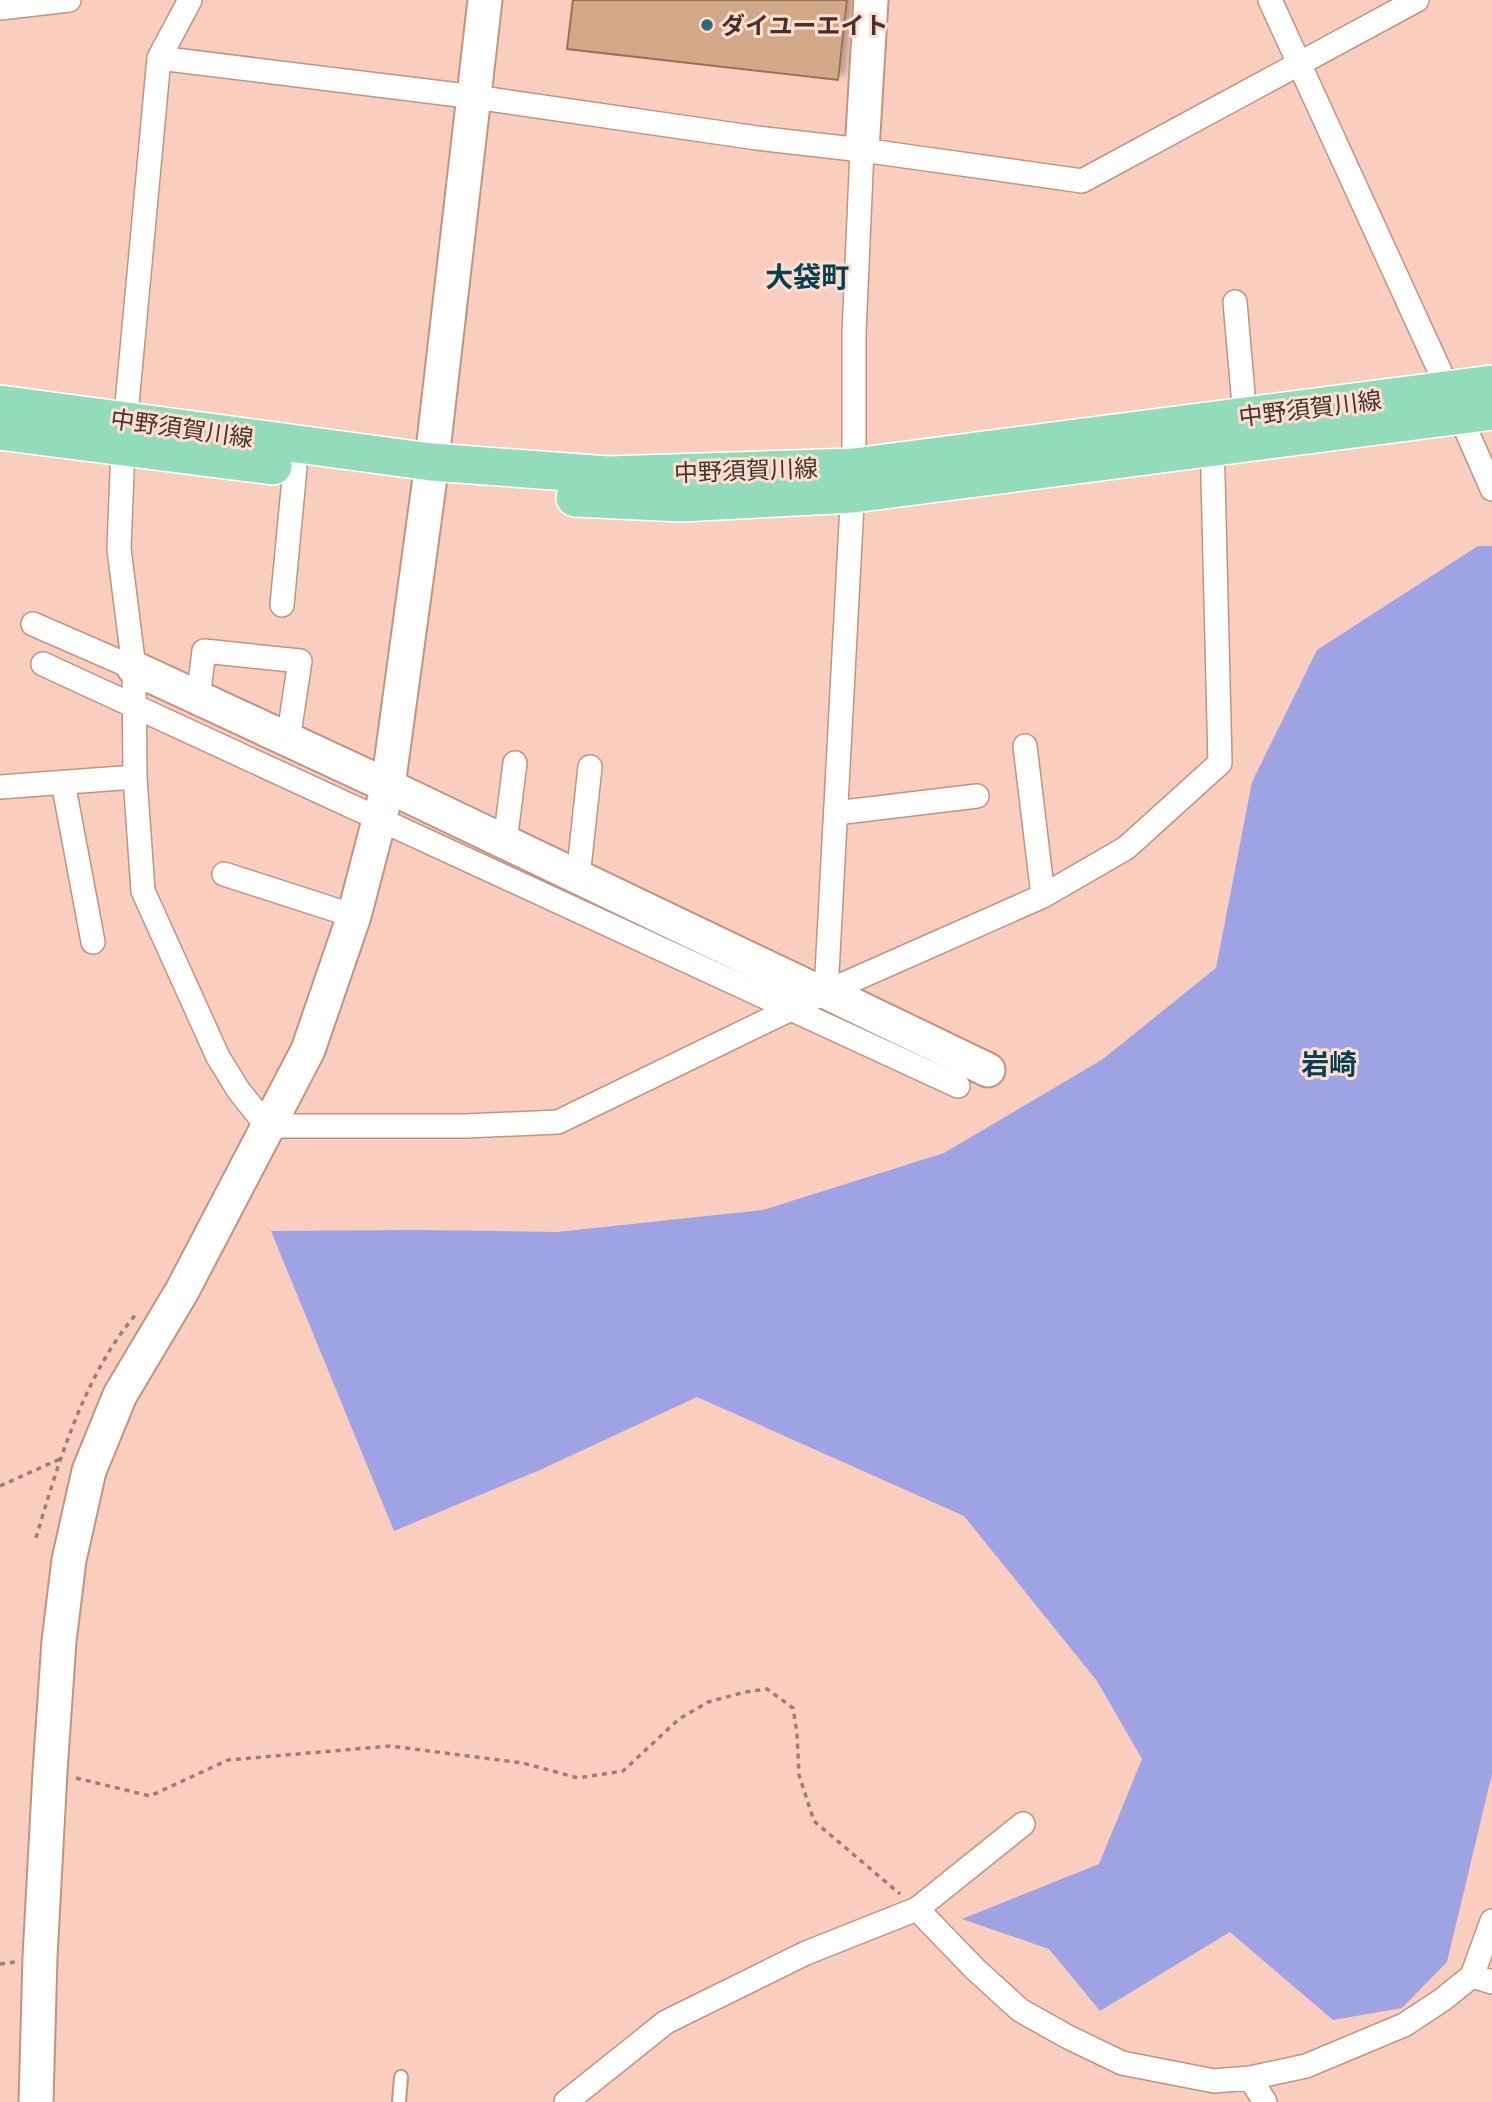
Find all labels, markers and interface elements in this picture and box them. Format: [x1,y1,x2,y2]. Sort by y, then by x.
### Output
place label: ダイユーエイト [721,10,889,40]
marker: ダイユーエイト [699,17,715,33]
district label: 大袋町 [765,259,849,294]
street label: 中野須賀川線 [1237,384,1383,432]
street label: 中野須賀川線 [109,403,255,453]
street label: 中野須賀川線 [674,452,818,488]
district label: 岩崎 [1301,1046,1357,1081]

